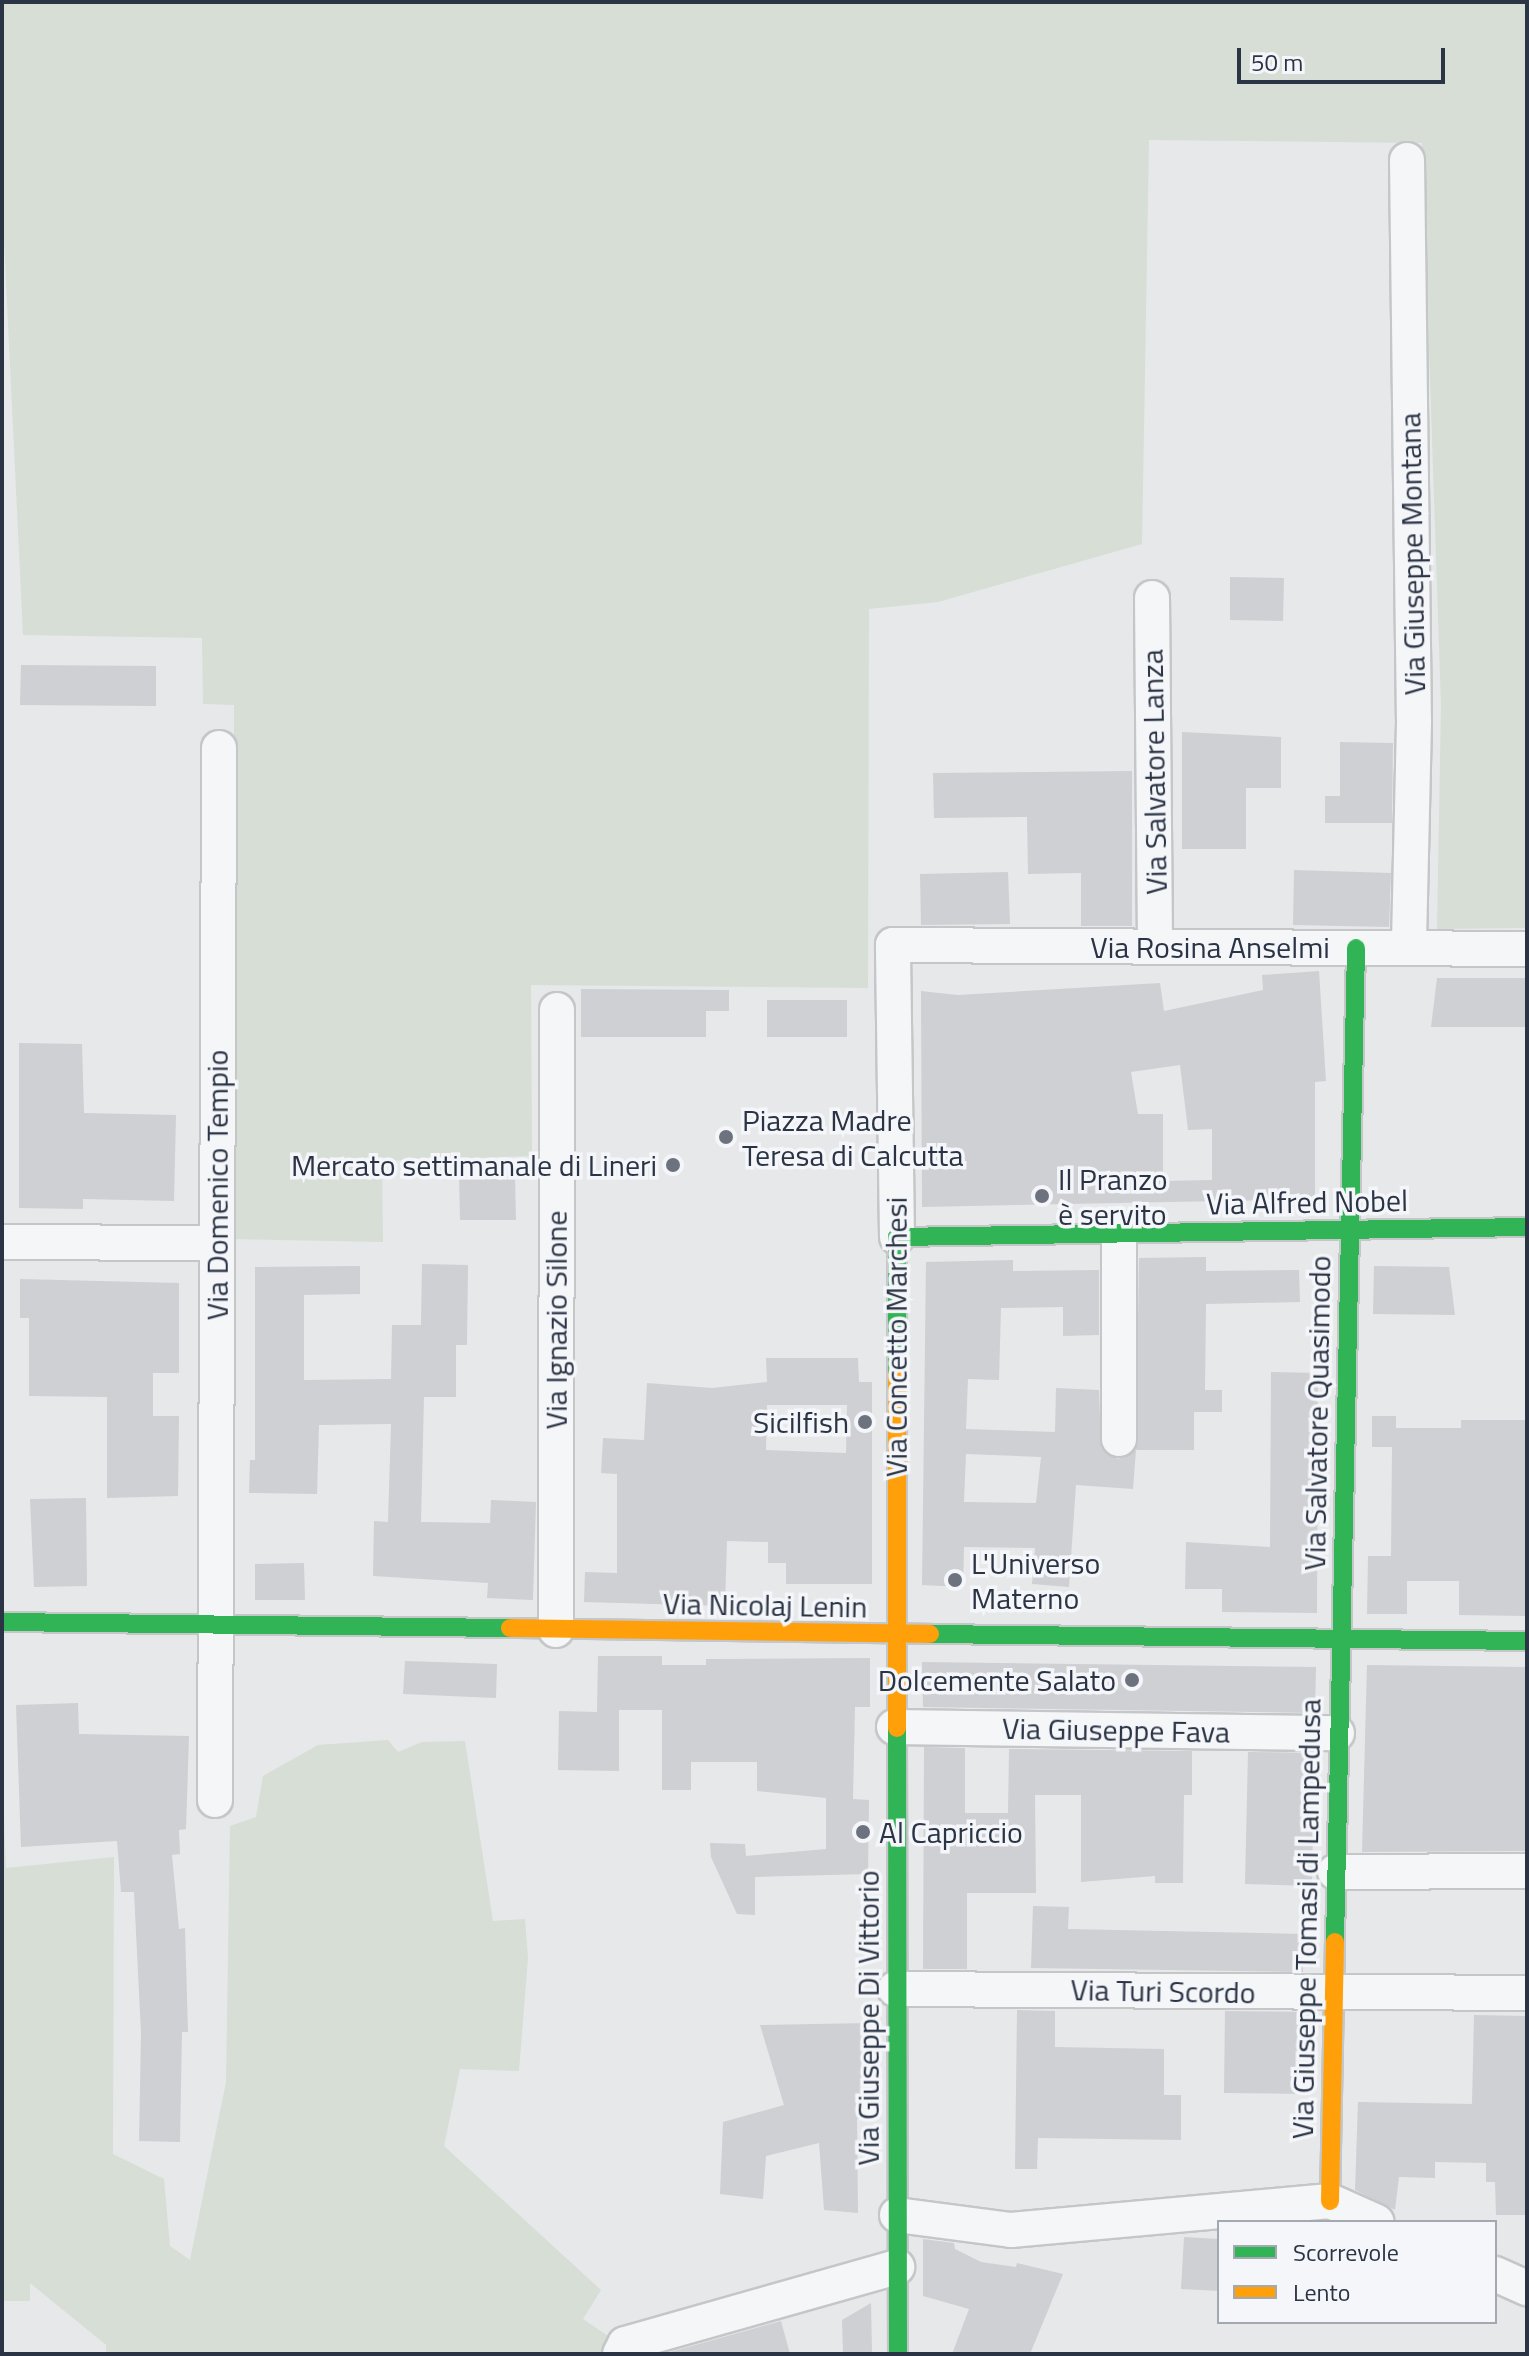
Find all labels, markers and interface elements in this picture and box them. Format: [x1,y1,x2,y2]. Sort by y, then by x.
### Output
scale bar [1241,32,1449,82]
text: 50 m [1251,44,1303,80]
street label: Via Giuseppe Montana [1392,412,1432,696]
street label: Via Salvatore Lanza [1134,649,1174,895]
street label: Via Rosina Anselmi [1090,929,1330,965]
street label: Via Domenico Tempio [199,1050,235,1320]
place label: Piazza Madre Teresa di Calcutta [742,1102,963,1172]
marker: Piazza Madre Teresa di Calcutta [717,1128,735,1146]
place label: Mercato settimanale di Lineri [291,1147,657,1183]
marker: Mercato settimanale di Lineri [664,1156,682,1174]
place label: Il Pranzo è servito [1058,1161,1168,1232]
street label: Via Alfred Nobel [1206,1182,1408,1222]
marker: Il Pranzo è servito [1033,1187,1051,1205]
street label: Via Concetto Marchesi [878,1197,914,1477]
street label: Via Ignazio Silone [538,1211,574,1429]
street label: Via Salvatore Quasimodo [1296,1255,1338,1571]
place label: Sicilfish [753,1404,849,1440]
marker: Sicilfish [856,1413,874,1431]
place label: L'Universo Materno [971,1545,1100,1616]
marker: L'Universo Materno [946,1571,964,1589]
street label: Via Nicolaj Lenin [662,1585,868,1625]
place label: Dolcemente Salato [878,1662,1116,1698]
marker: Dolcemente Salato [1123,1671,1141,1689]
street label: Via Giuseppe Tomasi di Lampedusa [1284,1698,1328,2140]
street label: Via Giuseppe Fava [1002,1710,1230,1750]
place label: Al Capriccio [879,1814,1023,1850]
marker: Al Capriccio [854,1823,872,1841]
street label: Via Giuseppe Di Vittorio [850,1870,886,2166]
street label: Via Turi Scordo [1070,1971,1256,2011]
legend [1217,2220,1497,2324]
text: Scorrevole [1293,2234,1399,2270]
text: Lento [1293,2274,1350,2310]

